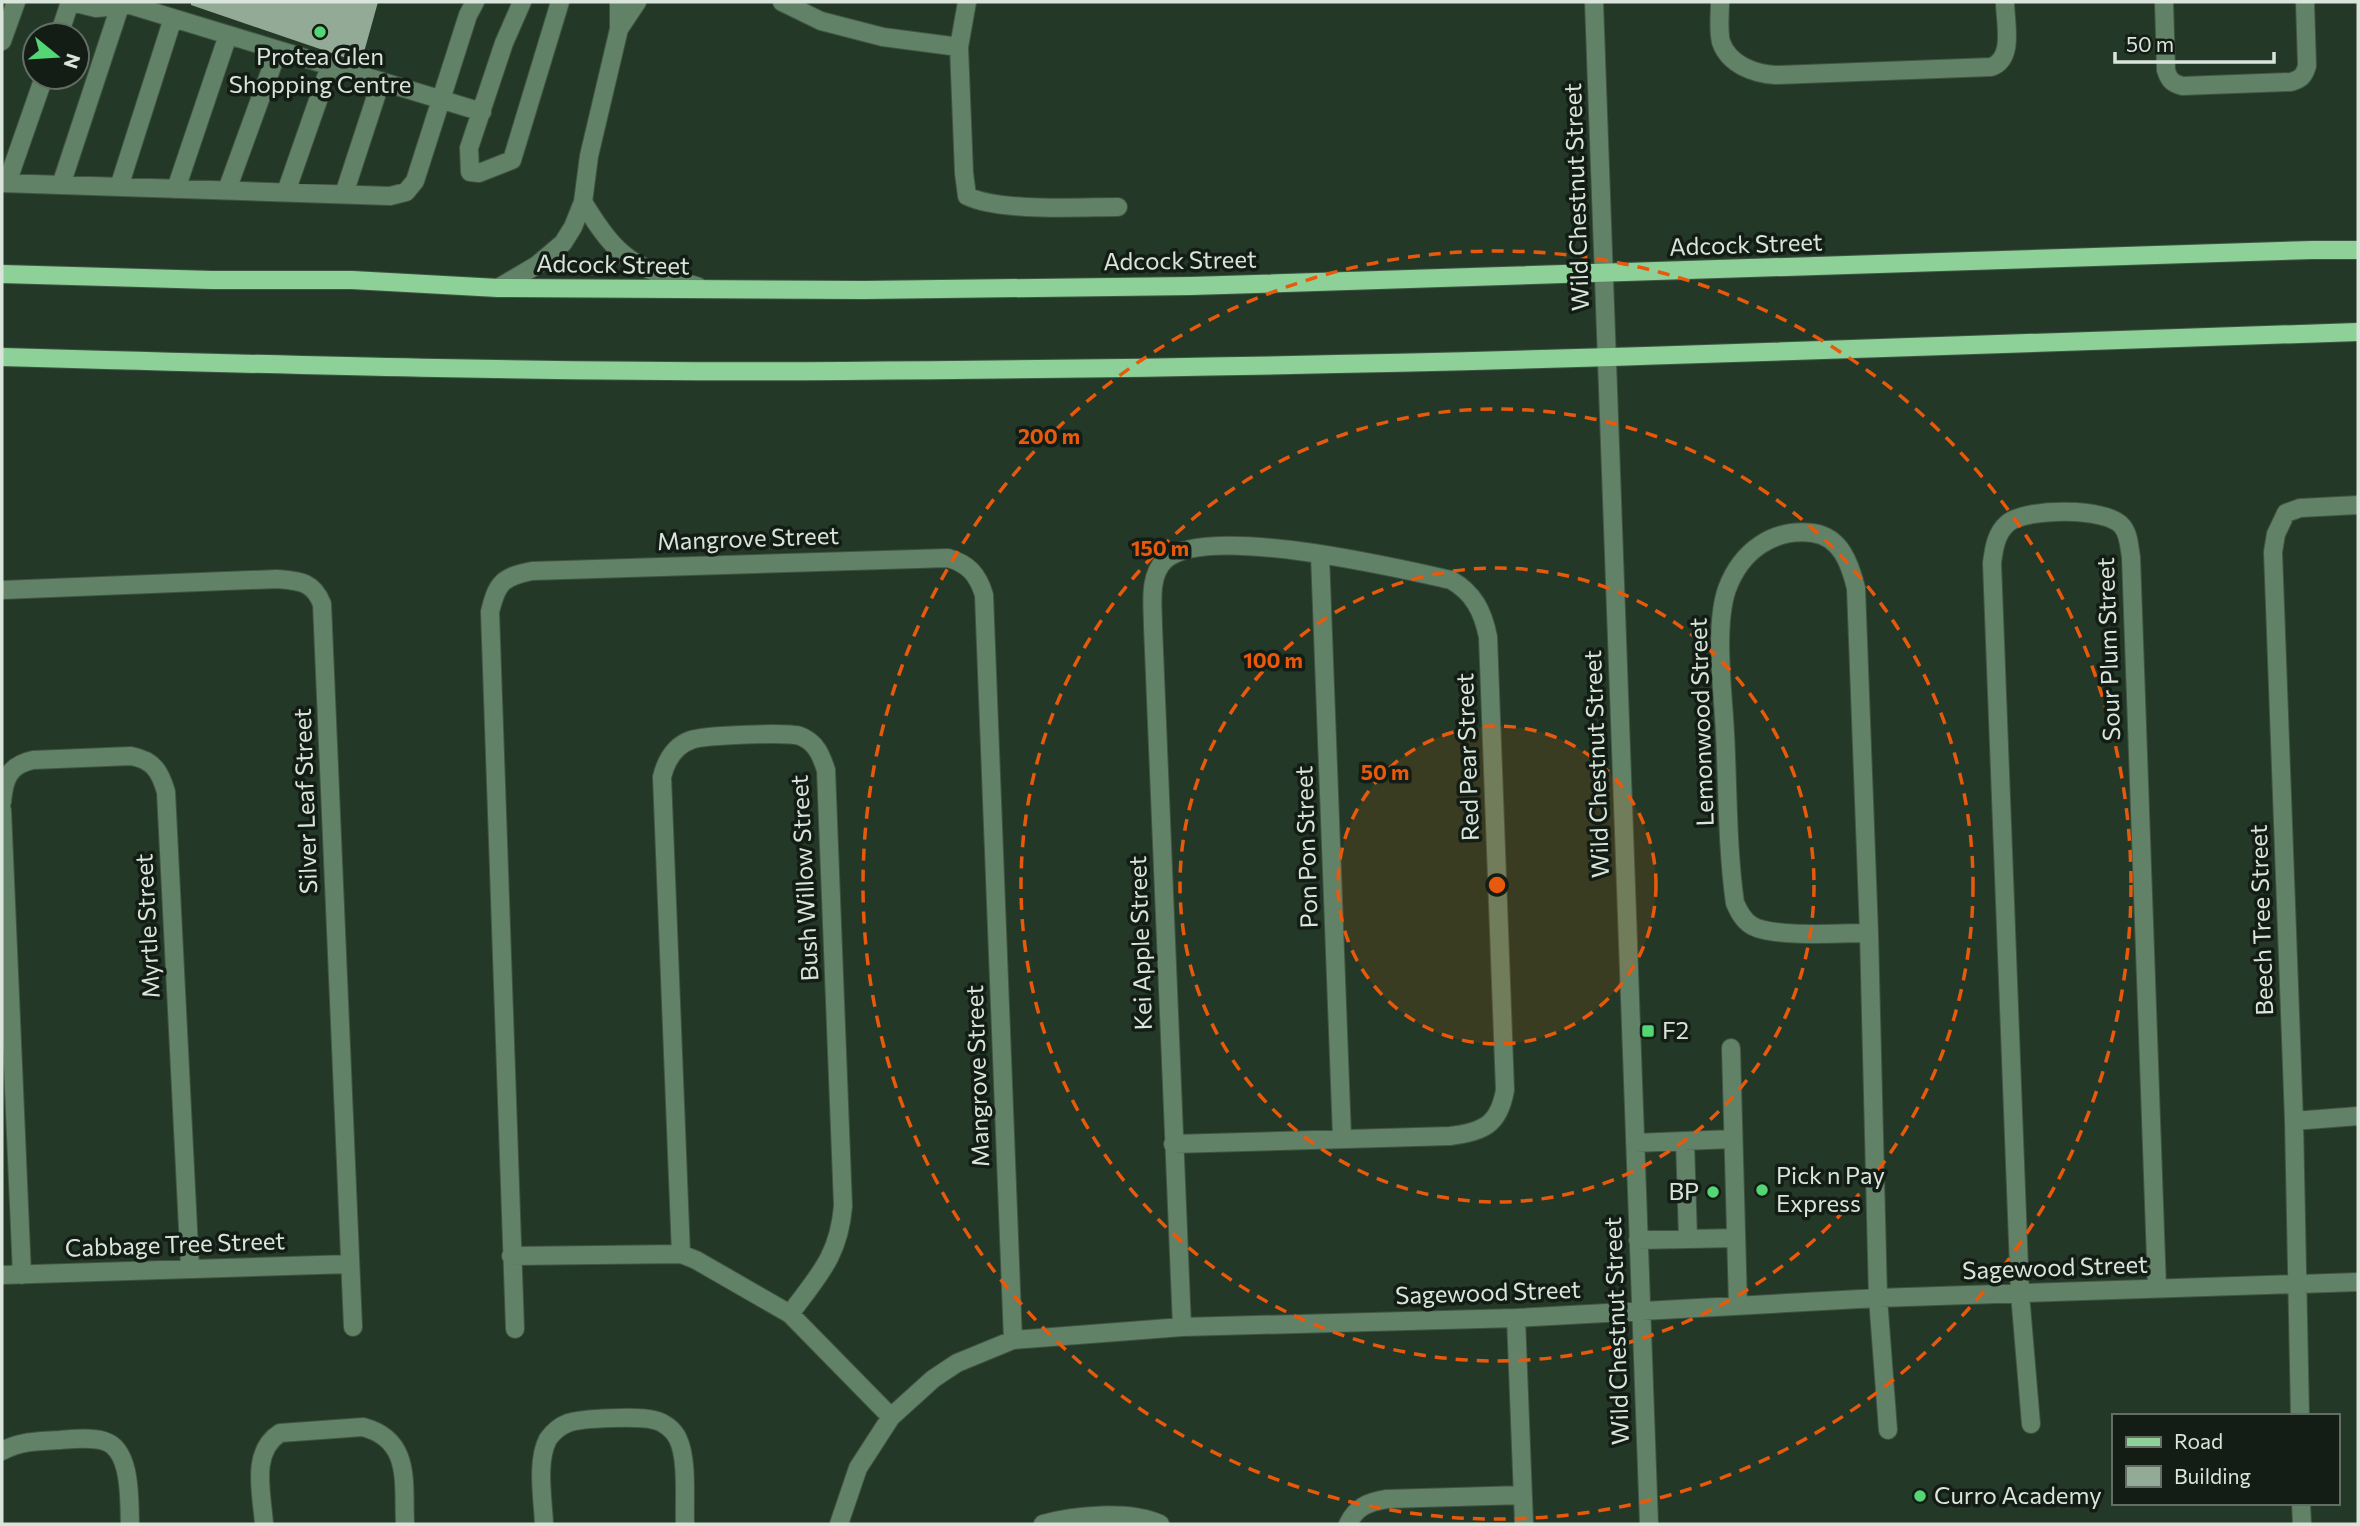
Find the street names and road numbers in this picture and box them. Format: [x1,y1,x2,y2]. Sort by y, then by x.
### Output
street label: Wild Chestnut Street [1557,82,1594,312]
street label: Adcock Street [1669,226,1823,261]
street label: Adcock Street [1103,244,1257,275]
street label: Adcock Street [536,248,690,279]
street label: Mangrove Street [656,520,840,555]
street label: Sour Plum Street [2090,556,2125,741]
street label: Lemonwood Street [1682,617,1719,827]
street label: Wild Chestnut Street [1577,649,1614,879]
street label: Red Pear Street [1449,672,1484,842]
street label: Silver Leaf Street [287,707,322,894]
street label: Pon Pon Street [1288,765,1323,929]
street label: Bush Willow Street [784,774,823,982]
street label: Beech Tree Street [2243,824,2278,1016]
street label: Myrtle Street [128,853,165,999]
street label: Kei Apple Street [1122,855,1157,1031]
street label: Mangrove Street [959,984,994,1168]
street label: Wild Chestnut Street [1597,1216,1634,1446]
street label: Cabbage Tree Street [64,1225,286,1262]
street label: Sagewood Street [1962,1249,2148,1284]
street label: Sagewood Street [1395,1274,1581,1309]

